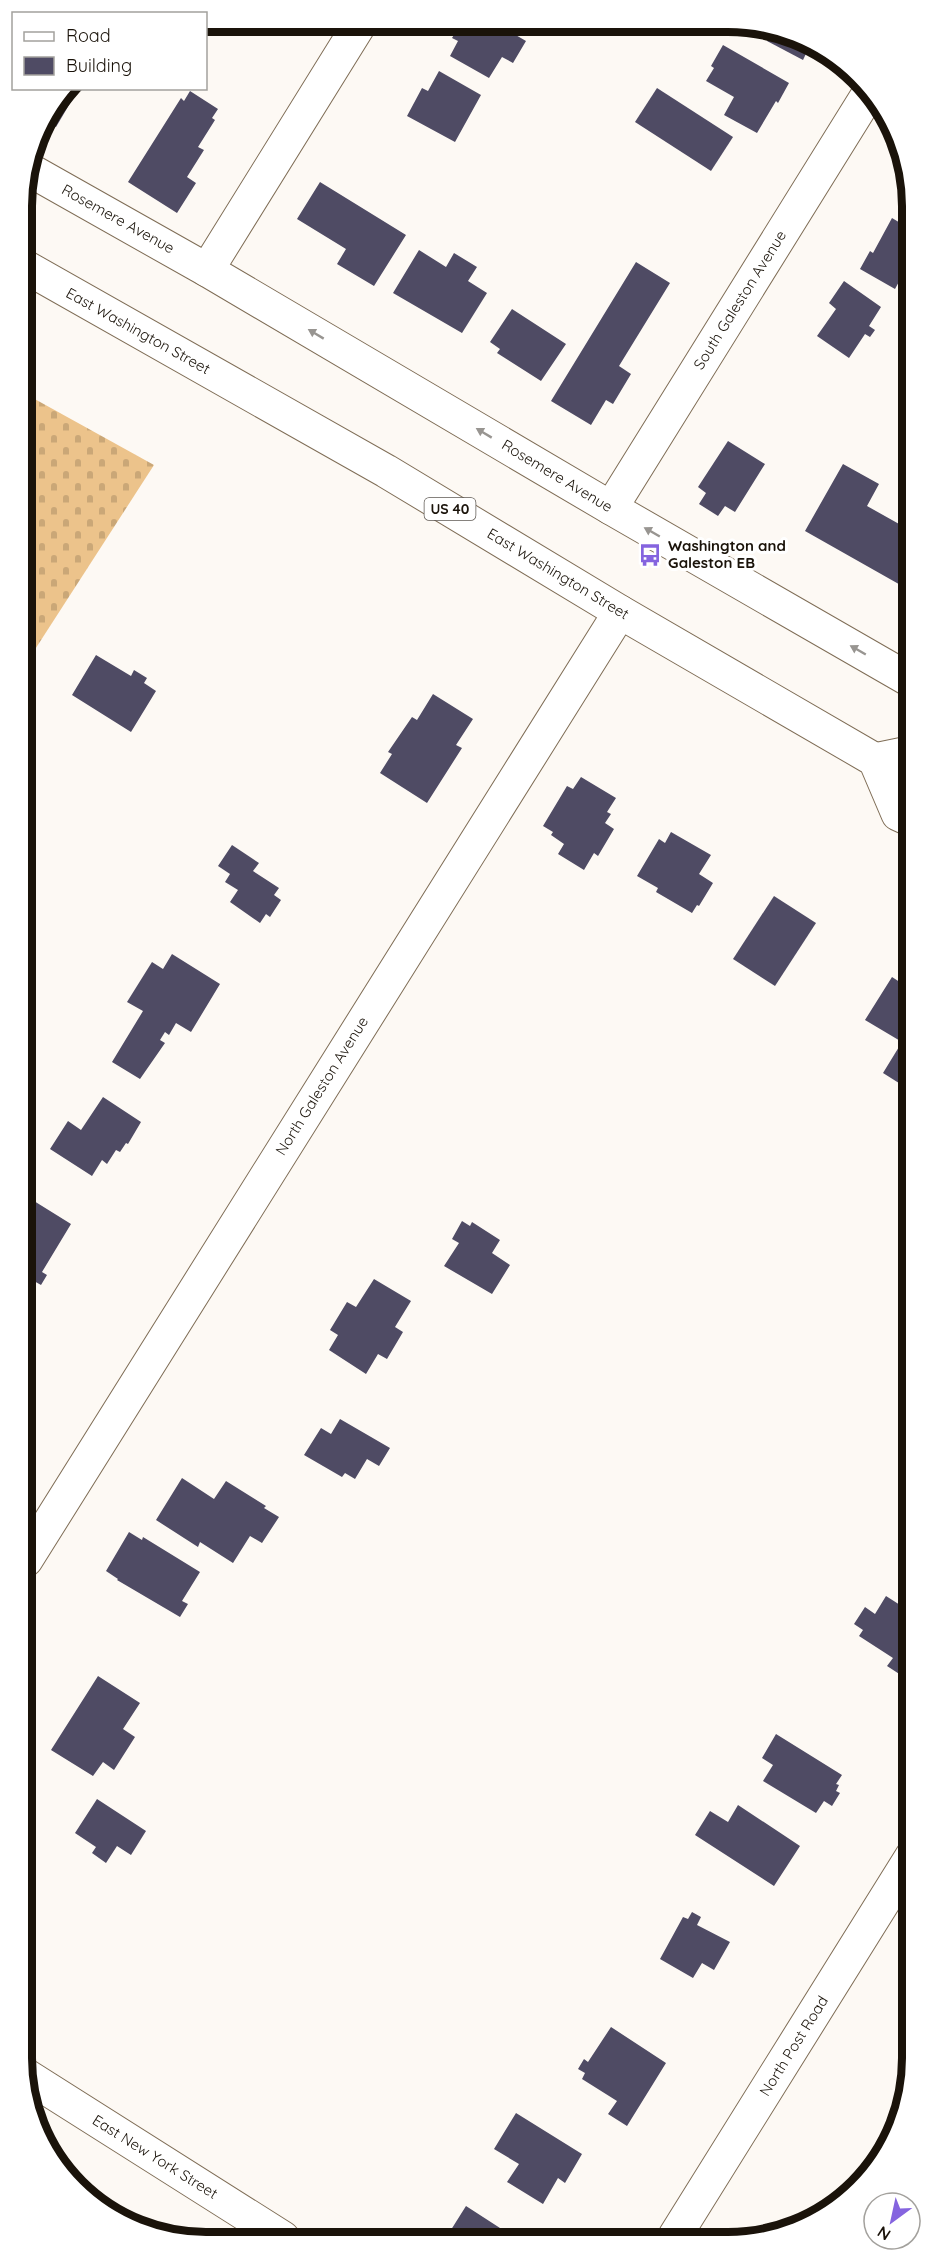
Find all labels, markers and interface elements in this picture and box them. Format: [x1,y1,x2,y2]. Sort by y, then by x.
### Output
legend [12,12,207,90]
text: Road [66,24,111,47]
text: Building [66,54,132,77]
street label: Rosemere Avenue [59,180,178,257]
street label: South Galeston Avenue [689,227,790,373]
street label: East Washington Street [63,283,214,378]
one-way arrow [308,328,324,339]
one-way arrow [475,428,492,438]
street label: Rosemere Avenue [498,435,616,516]
road number: US 40 [424,498,476,520]
street label: East Washington Street [484,524,633,623]
one-way arrow [644,526,660,537]
place label: Washington and Galeston EB [668,536,786,572]
bus stop icon: Washington and Galeston EB [637,542,663,568]
one-way arrow [850,644,866,655]
street label: North Galeston Avenue [271,1013,372,1159]
street label: North Post Road [755,1992,832,2099]
street label: East New York Street [89,2110,221,2203]
north arrow [862,2191,922,2251]
text: N [873,2222,894,2245]

